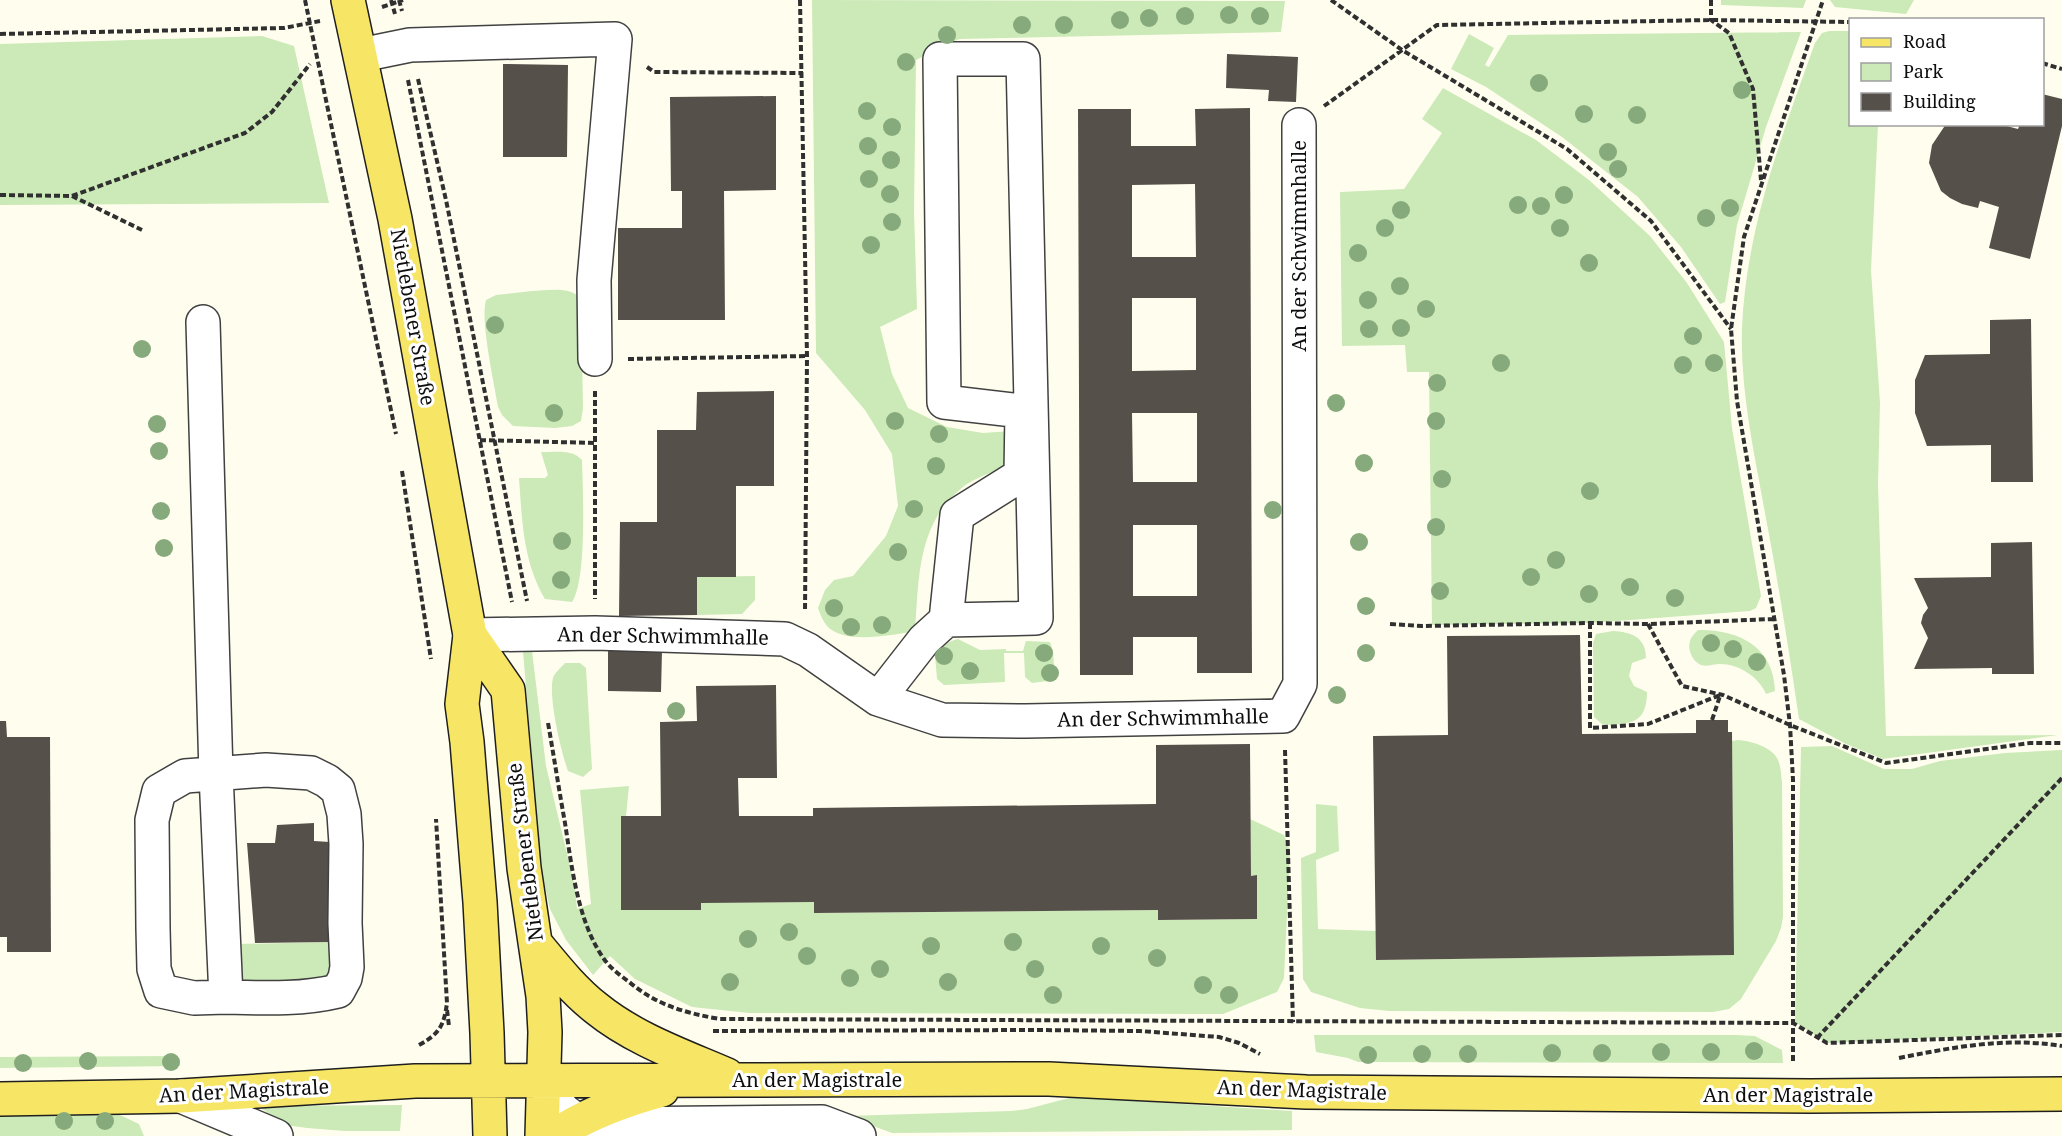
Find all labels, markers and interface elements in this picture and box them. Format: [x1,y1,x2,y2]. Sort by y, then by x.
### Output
legend [1849,18,2044,126]
text: Road [1903,29,1946,53]
text: Park [1903,59,1943,83]
text: Building [1903,89,1976,113]
street label: An der Schwimmhalle [1285,140,1312,352]
street label: Nietlebener Straße [385,226,442,408]
street label: An der Schwimmhalle [557,620,769,651]
street label: An der Schwimmhalle [1057,702,1269,733]
street label: Nietlebener Straße [500,761,549,943]
street label: An der Magistrale [732,1066,902,1093]
street label: An der Magistrale [158,1073,330,1108]
street label: An der Magistrale [1216,1073,1388,1106]
street label: An der Magistrale [1703,1081,1873,1108]

